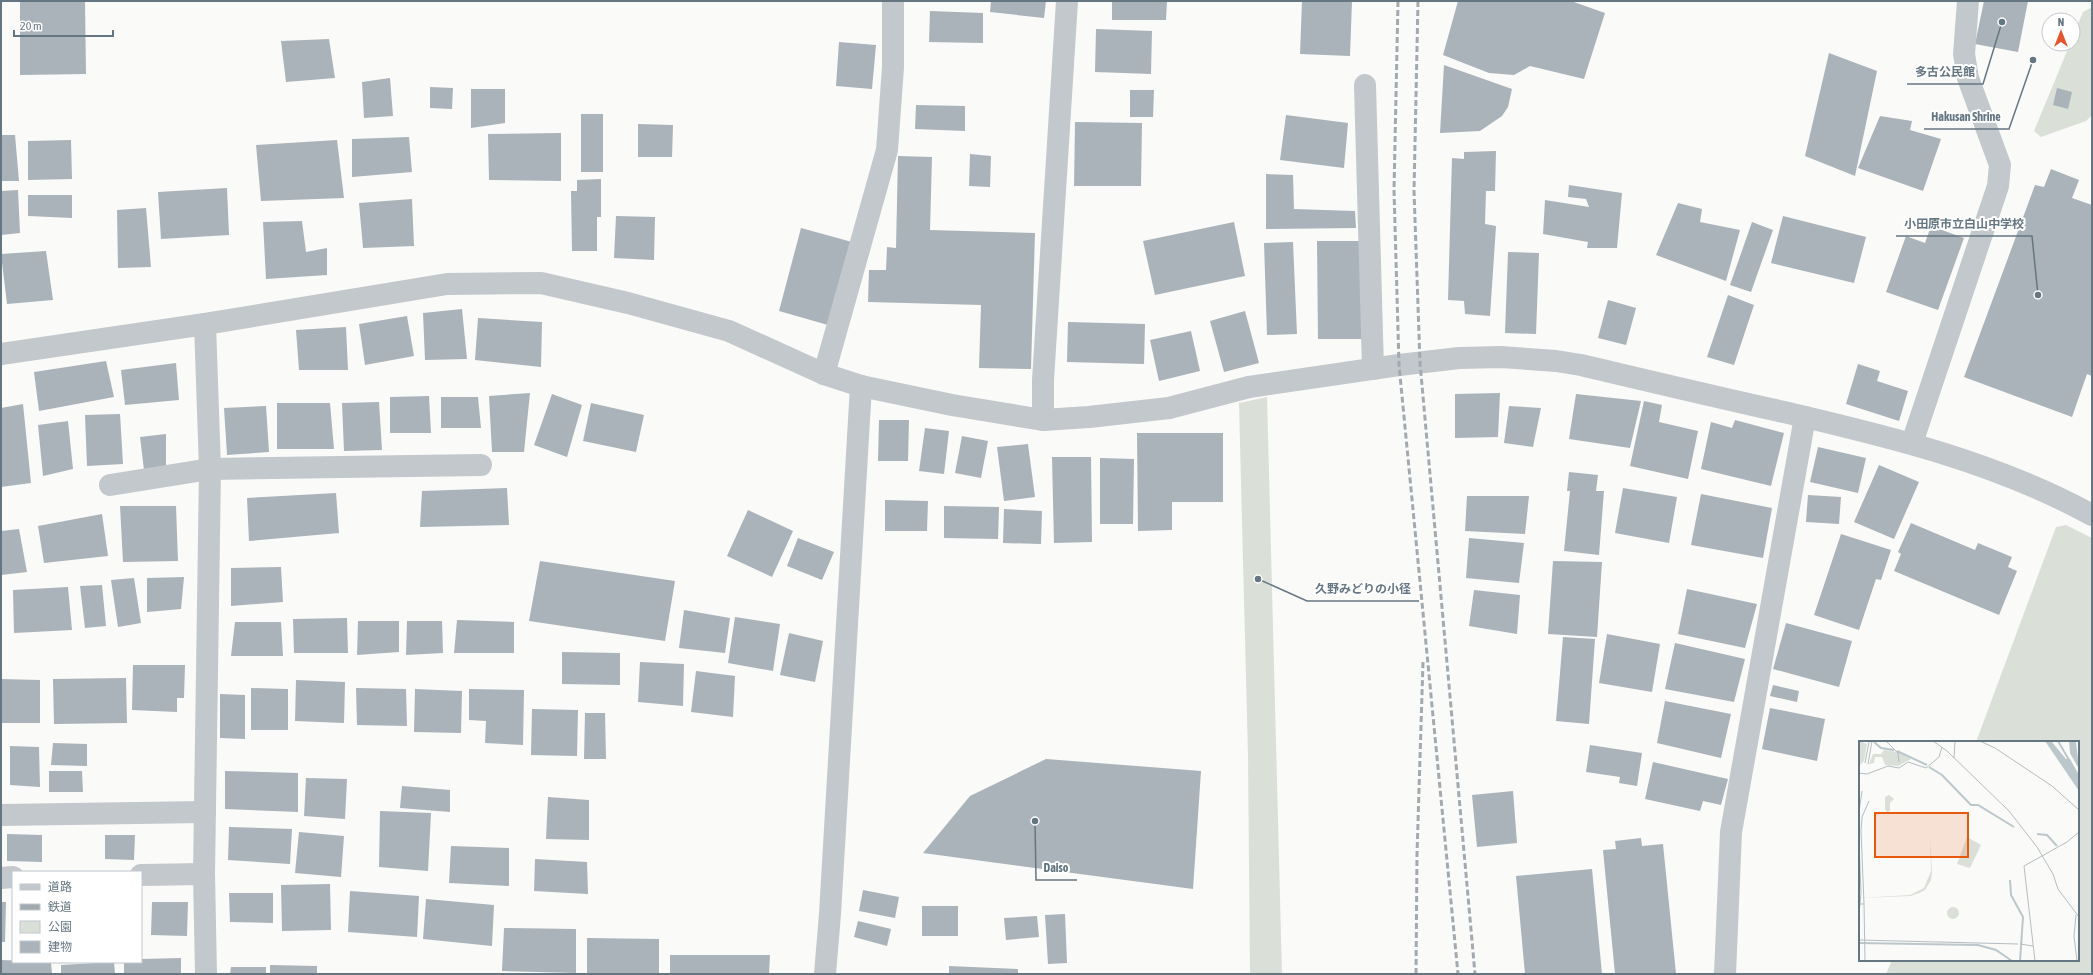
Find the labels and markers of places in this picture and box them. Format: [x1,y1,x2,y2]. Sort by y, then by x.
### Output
callout: 多古公民館 [1907,60,1983,84]
callout: Hakusan Shrine [1924,105,2009,129]
callout: 小田原市立白山中学校 [1896,212,2032,236]
callout: 久野みどりの小径 [1307,577,1419,601]
callout: Daiso [1036,856,1077,880]

